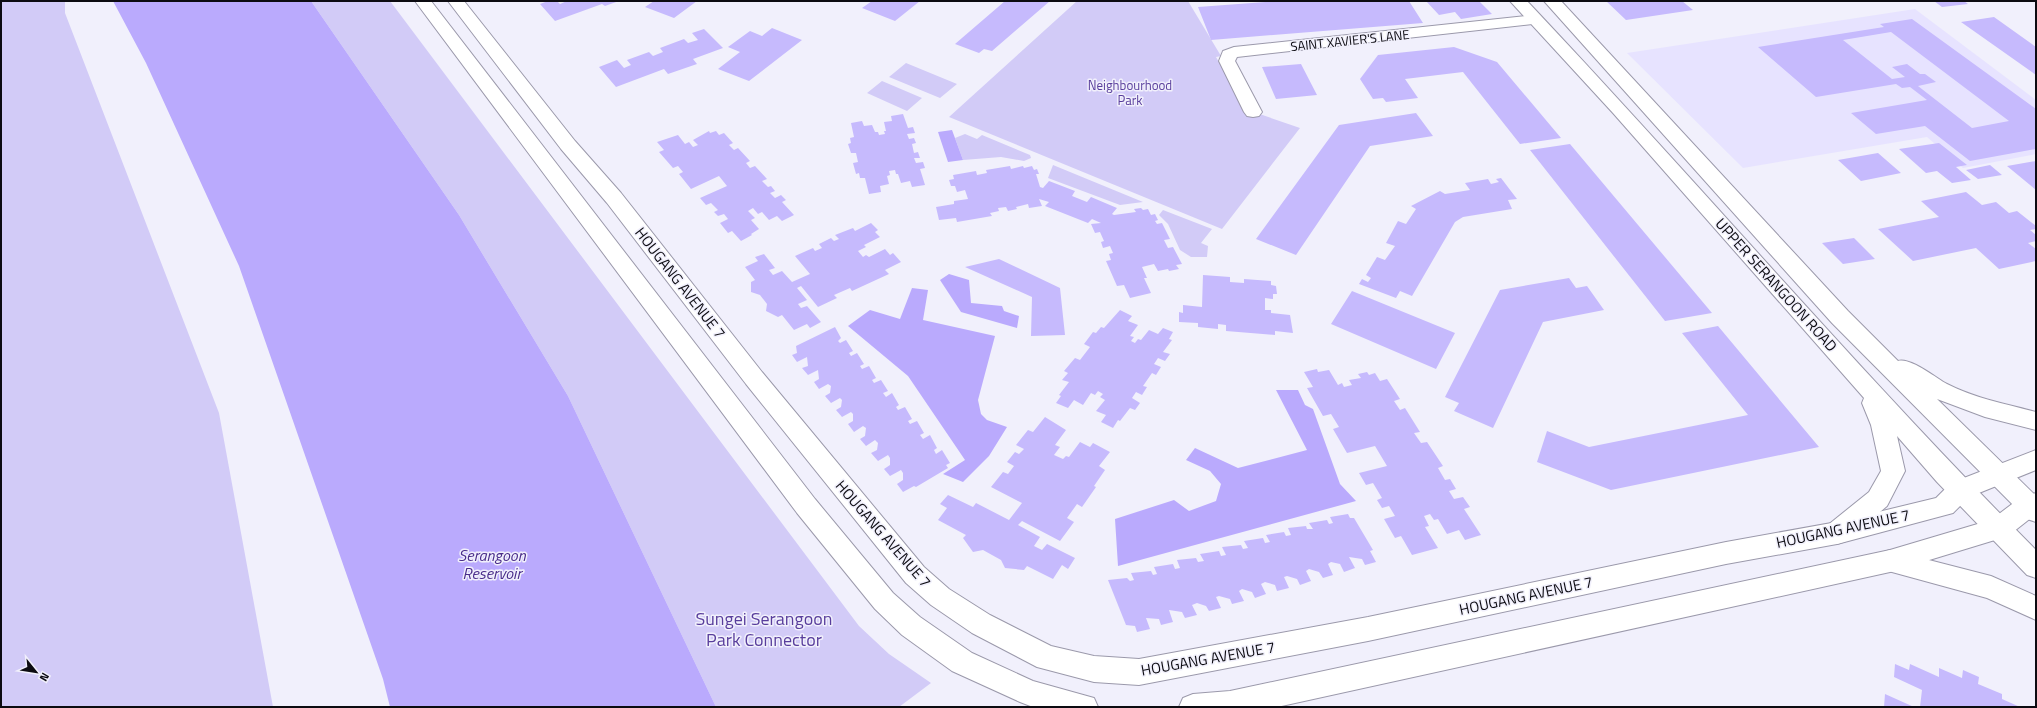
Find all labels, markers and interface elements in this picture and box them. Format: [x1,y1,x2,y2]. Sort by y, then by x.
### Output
street label: SAINT XAVIER'S LANE [1290,24,1410,56]
park label: Neighbourhood Park [1088,75,1172,110]
street label: UPPER SERANGOON ROAD [1710,213,1843,357]
street label: HOUGANG AVENUE 7 [630,222,731,343]
street label: HOUGANG AVENUE 7 [830,475,937,592]
street label: HOUGANG AVENUE 7 [1774,503,1912,554]
water label: Serangoon Reservoir [458,543,527,585]
street label: HOUGANG AVENUE 7 [1457,570,1595,621]
park label: Sungei Serangoon Park Connector [696,605,832,653]
street label: HOUGANG AVENUE 7 [1139,635,1277,682]
north arrow [16,652,56,692]
text: N [36,670,53,684]

